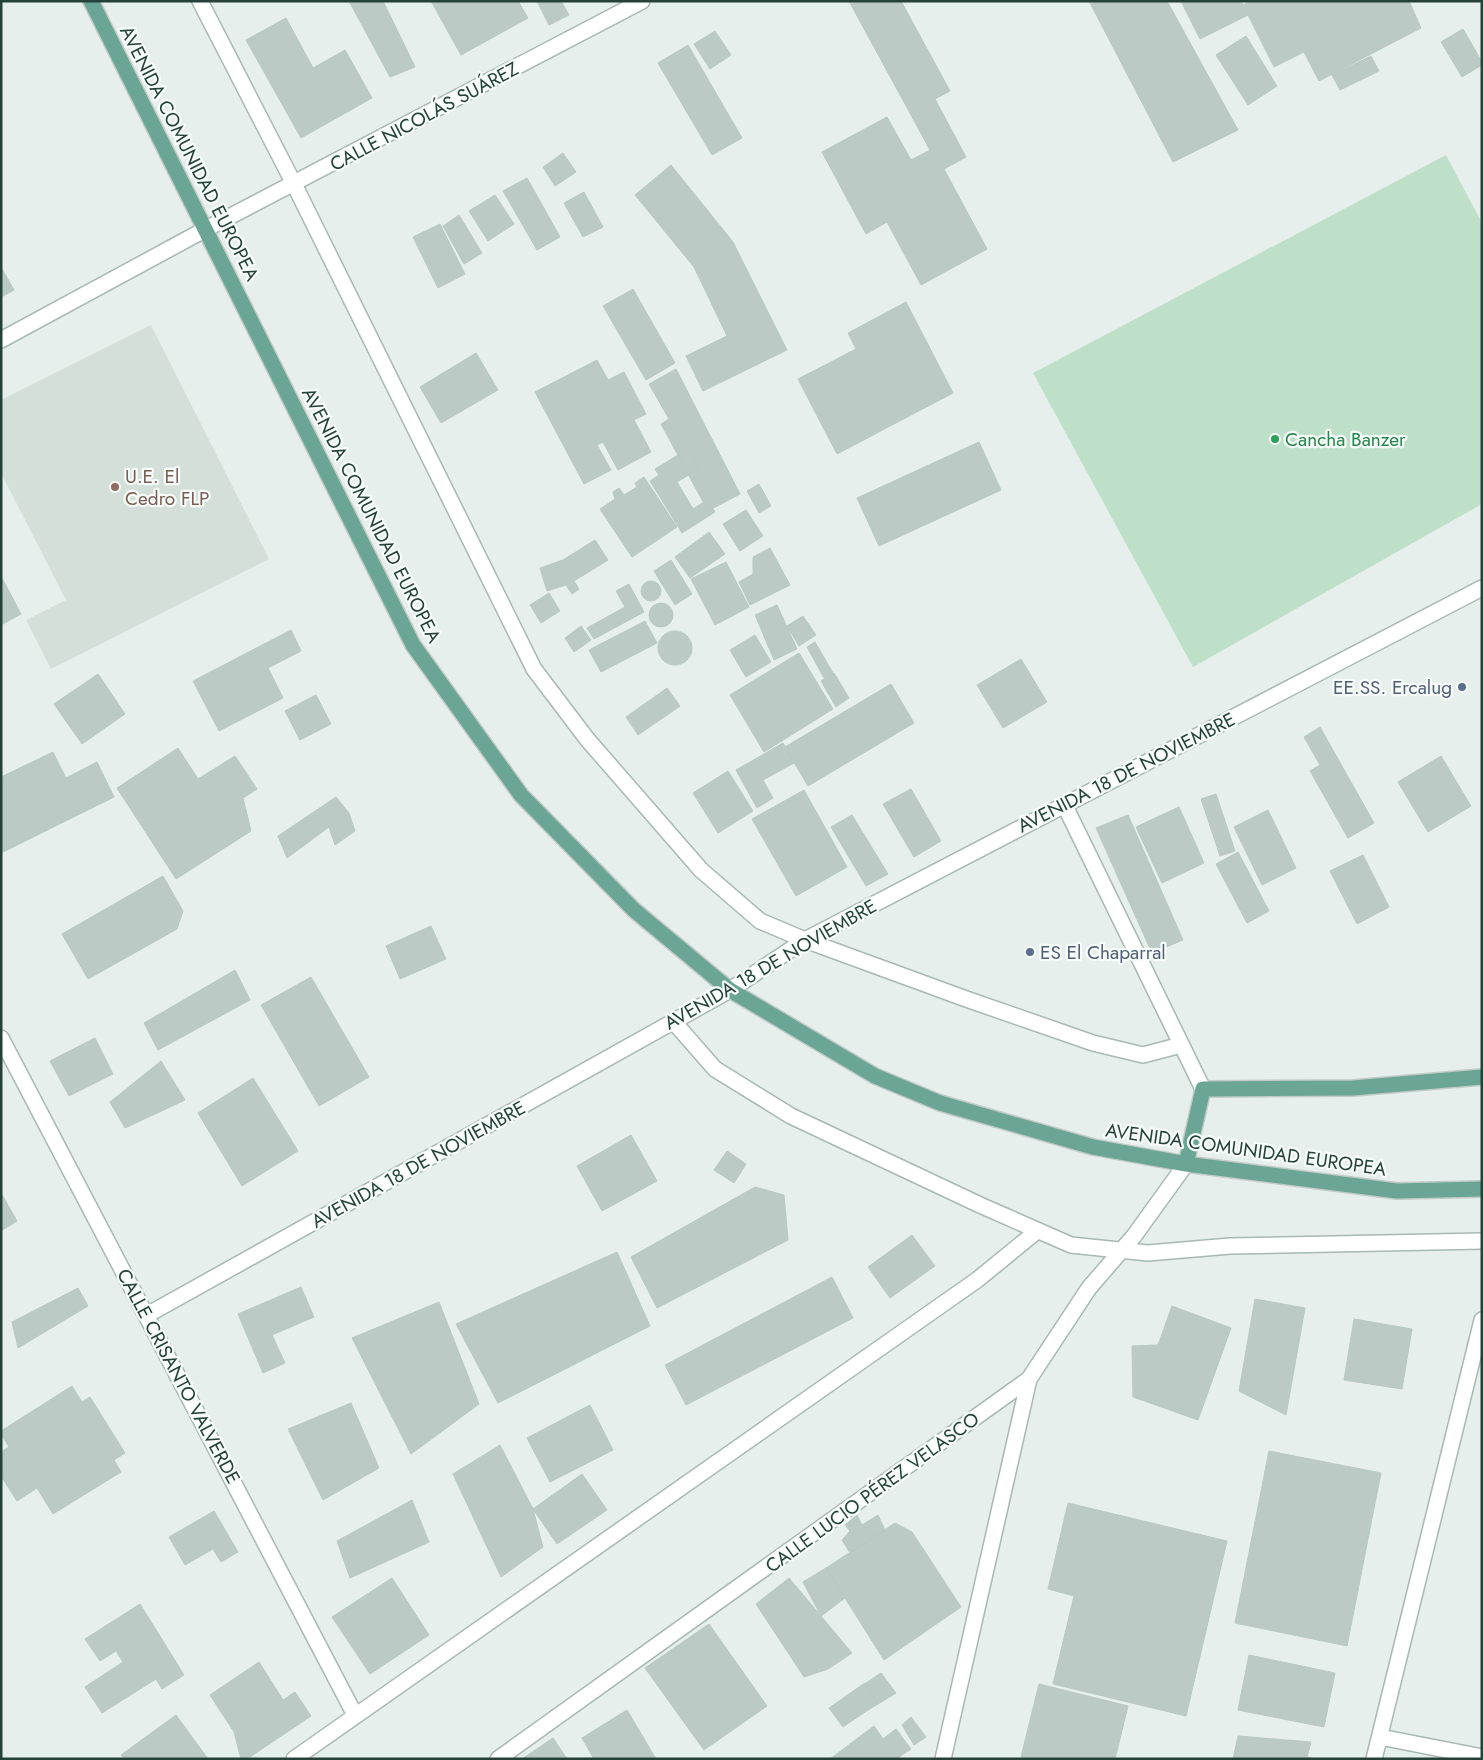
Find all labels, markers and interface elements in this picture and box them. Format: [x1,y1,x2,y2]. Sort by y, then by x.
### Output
street label: AVENIDA COMUNIDAD EUROPEA [113,21,266,286]
street label: CALLE NICOLÁS SUÁREZ [325,55,523,178]
street label: AVENIDA COMUNIDAD EUROPEA [295,383,448,648]
place label: Cancha Banzer [1285,426,1406,453]
marker: Cancha Banzer [1269,433,1281,445]
place label: U.E. El Cedro FLP [125,463,209,512]
marker: U.E. El Cedro FLP [109,481,121,493]
place label: EE.SS. Ercalug [1333,674,1452,701]
marker: EE.SS. Ercalug [1456,681,1468,693]
street label: AVENIDA 18 DE NOVIEMBRE [1013,706,1240,839]
street label: AVENIDA 18 DE NOVIEMBRE [659,892,881,1036]
place label: ES El Chaparral [1040,939,1166,966]
marker: ES El Chaparral [1024,946,1036,958]
street label: AVENIDA 18 DE NOVIEMBRE [306,1094,530,1235]
street label: AVENIDA COMUNIDAD EUROPEA [1104,1116,1388,1183]
street label: CALLE CRISANTO VALVERDE [110,1264,247,1488]
street label: CALLE LUCIO PÉREZ VELASCO [760,1406,985,1579]

